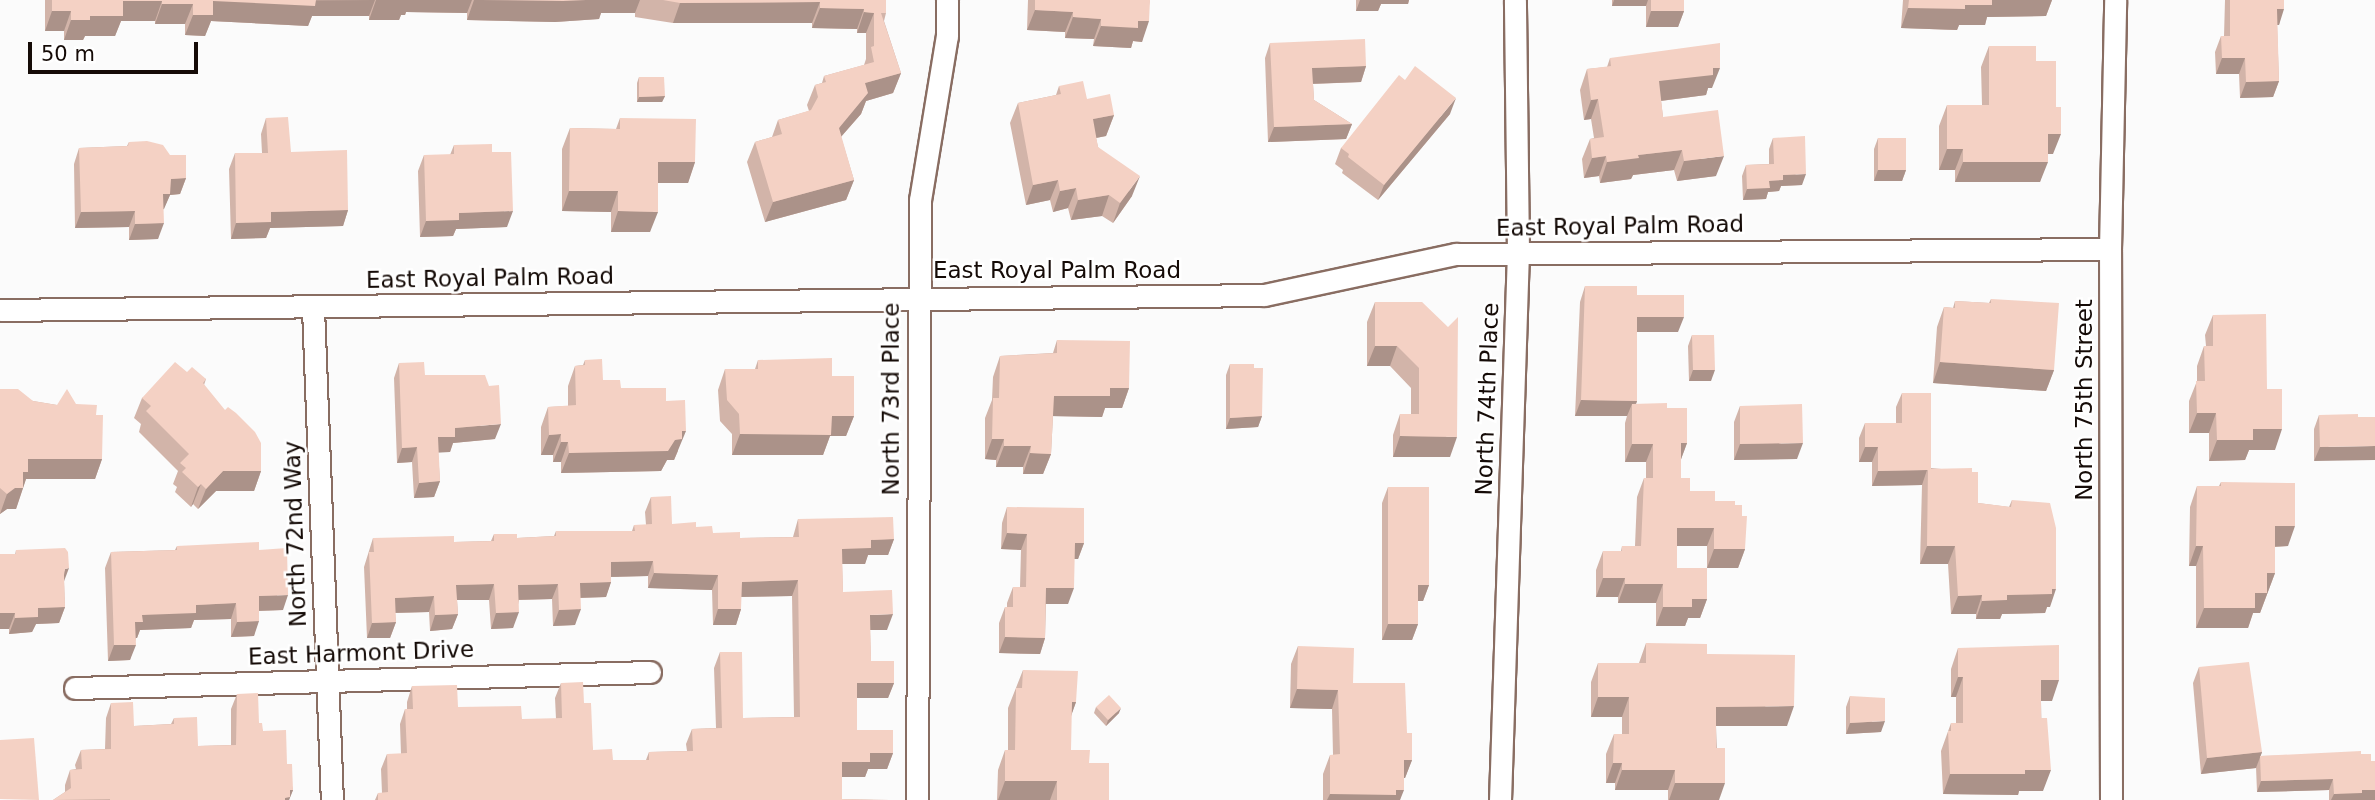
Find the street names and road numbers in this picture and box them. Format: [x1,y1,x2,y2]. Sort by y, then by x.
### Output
street label: East Royal Palm Road [1496,210,1744,242]
street label: East Royal Palm Road [933,256,1181,284]
street label: East Royal Palm Road [366,262,614,294]
street label: North 75th Street [2070,299,2098,501]
street label: North 73rd Place [877,302,905,496]
street label: North 74th Place [1470,302,1504,496]
street label: North 72nd Way [278,440,312,628]
street label: East Harmont Drive [248,635,474,671]

